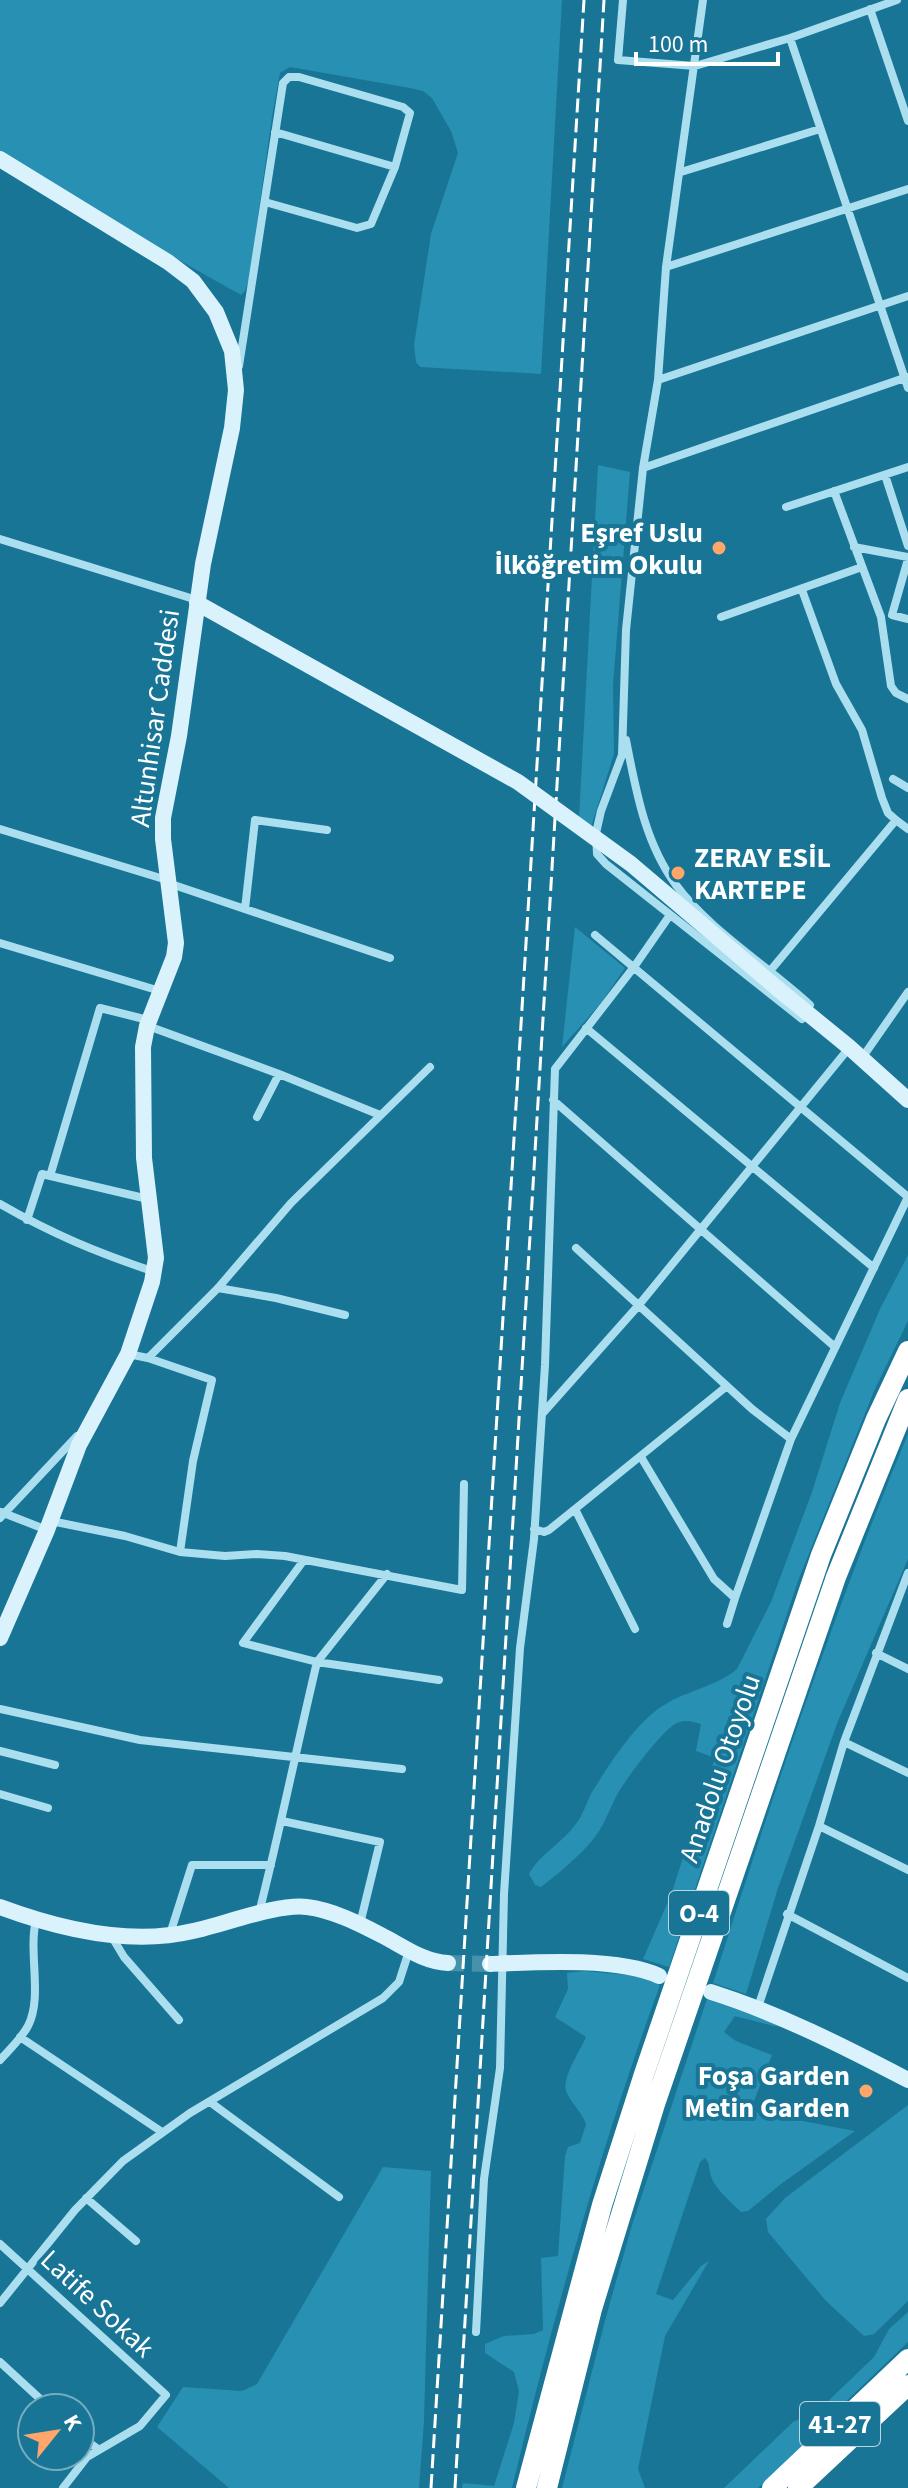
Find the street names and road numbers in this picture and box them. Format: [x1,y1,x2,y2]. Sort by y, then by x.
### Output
street label: Altunhisar Caddesi [120,607,190,830]
street label: Anadolu Otoyolu [669,1669,771,1868]
road number: O-4 [669,1891,729,1935]
street label: Latife Sokak [31,2240,163,2367]
road number: 41-27 [800,2402,880,2446]

